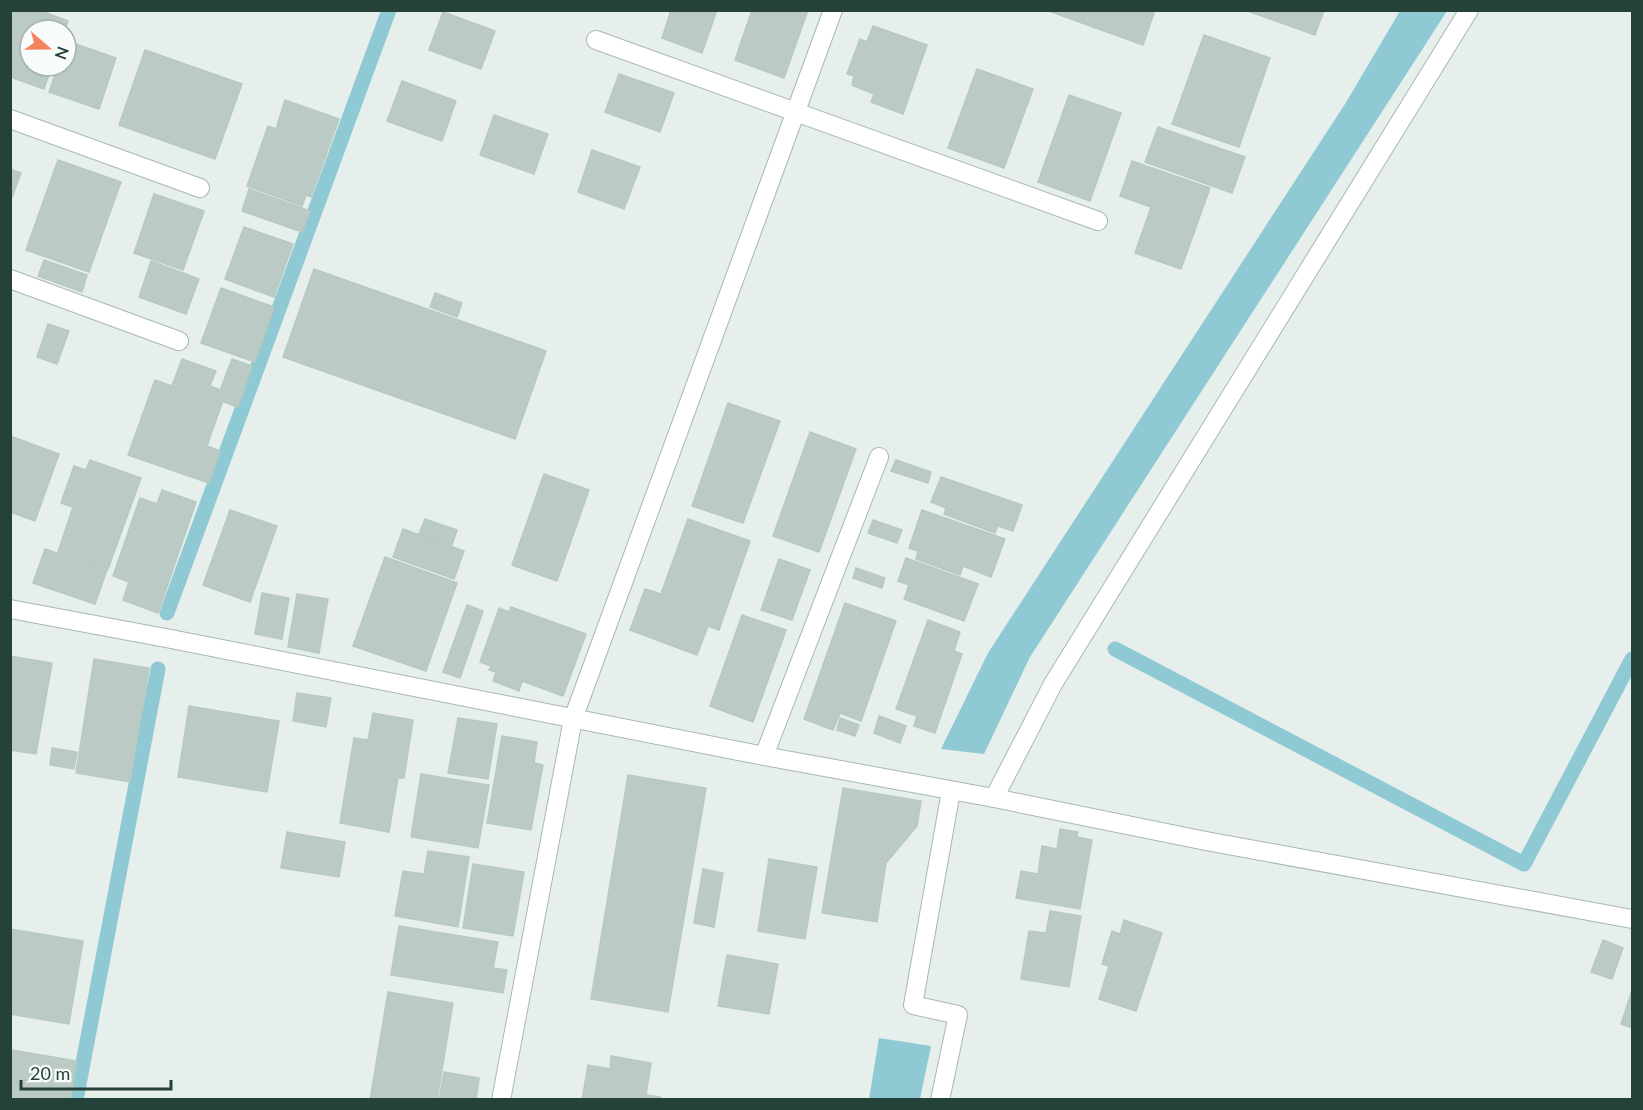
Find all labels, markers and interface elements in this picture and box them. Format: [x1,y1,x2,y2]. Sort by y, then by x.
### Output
north arrow [18,18,78,78]
text: N [52,44,74,62]
scale bar [21,1053,171,1091]
text: 20 m [30,1062,70,1084]

